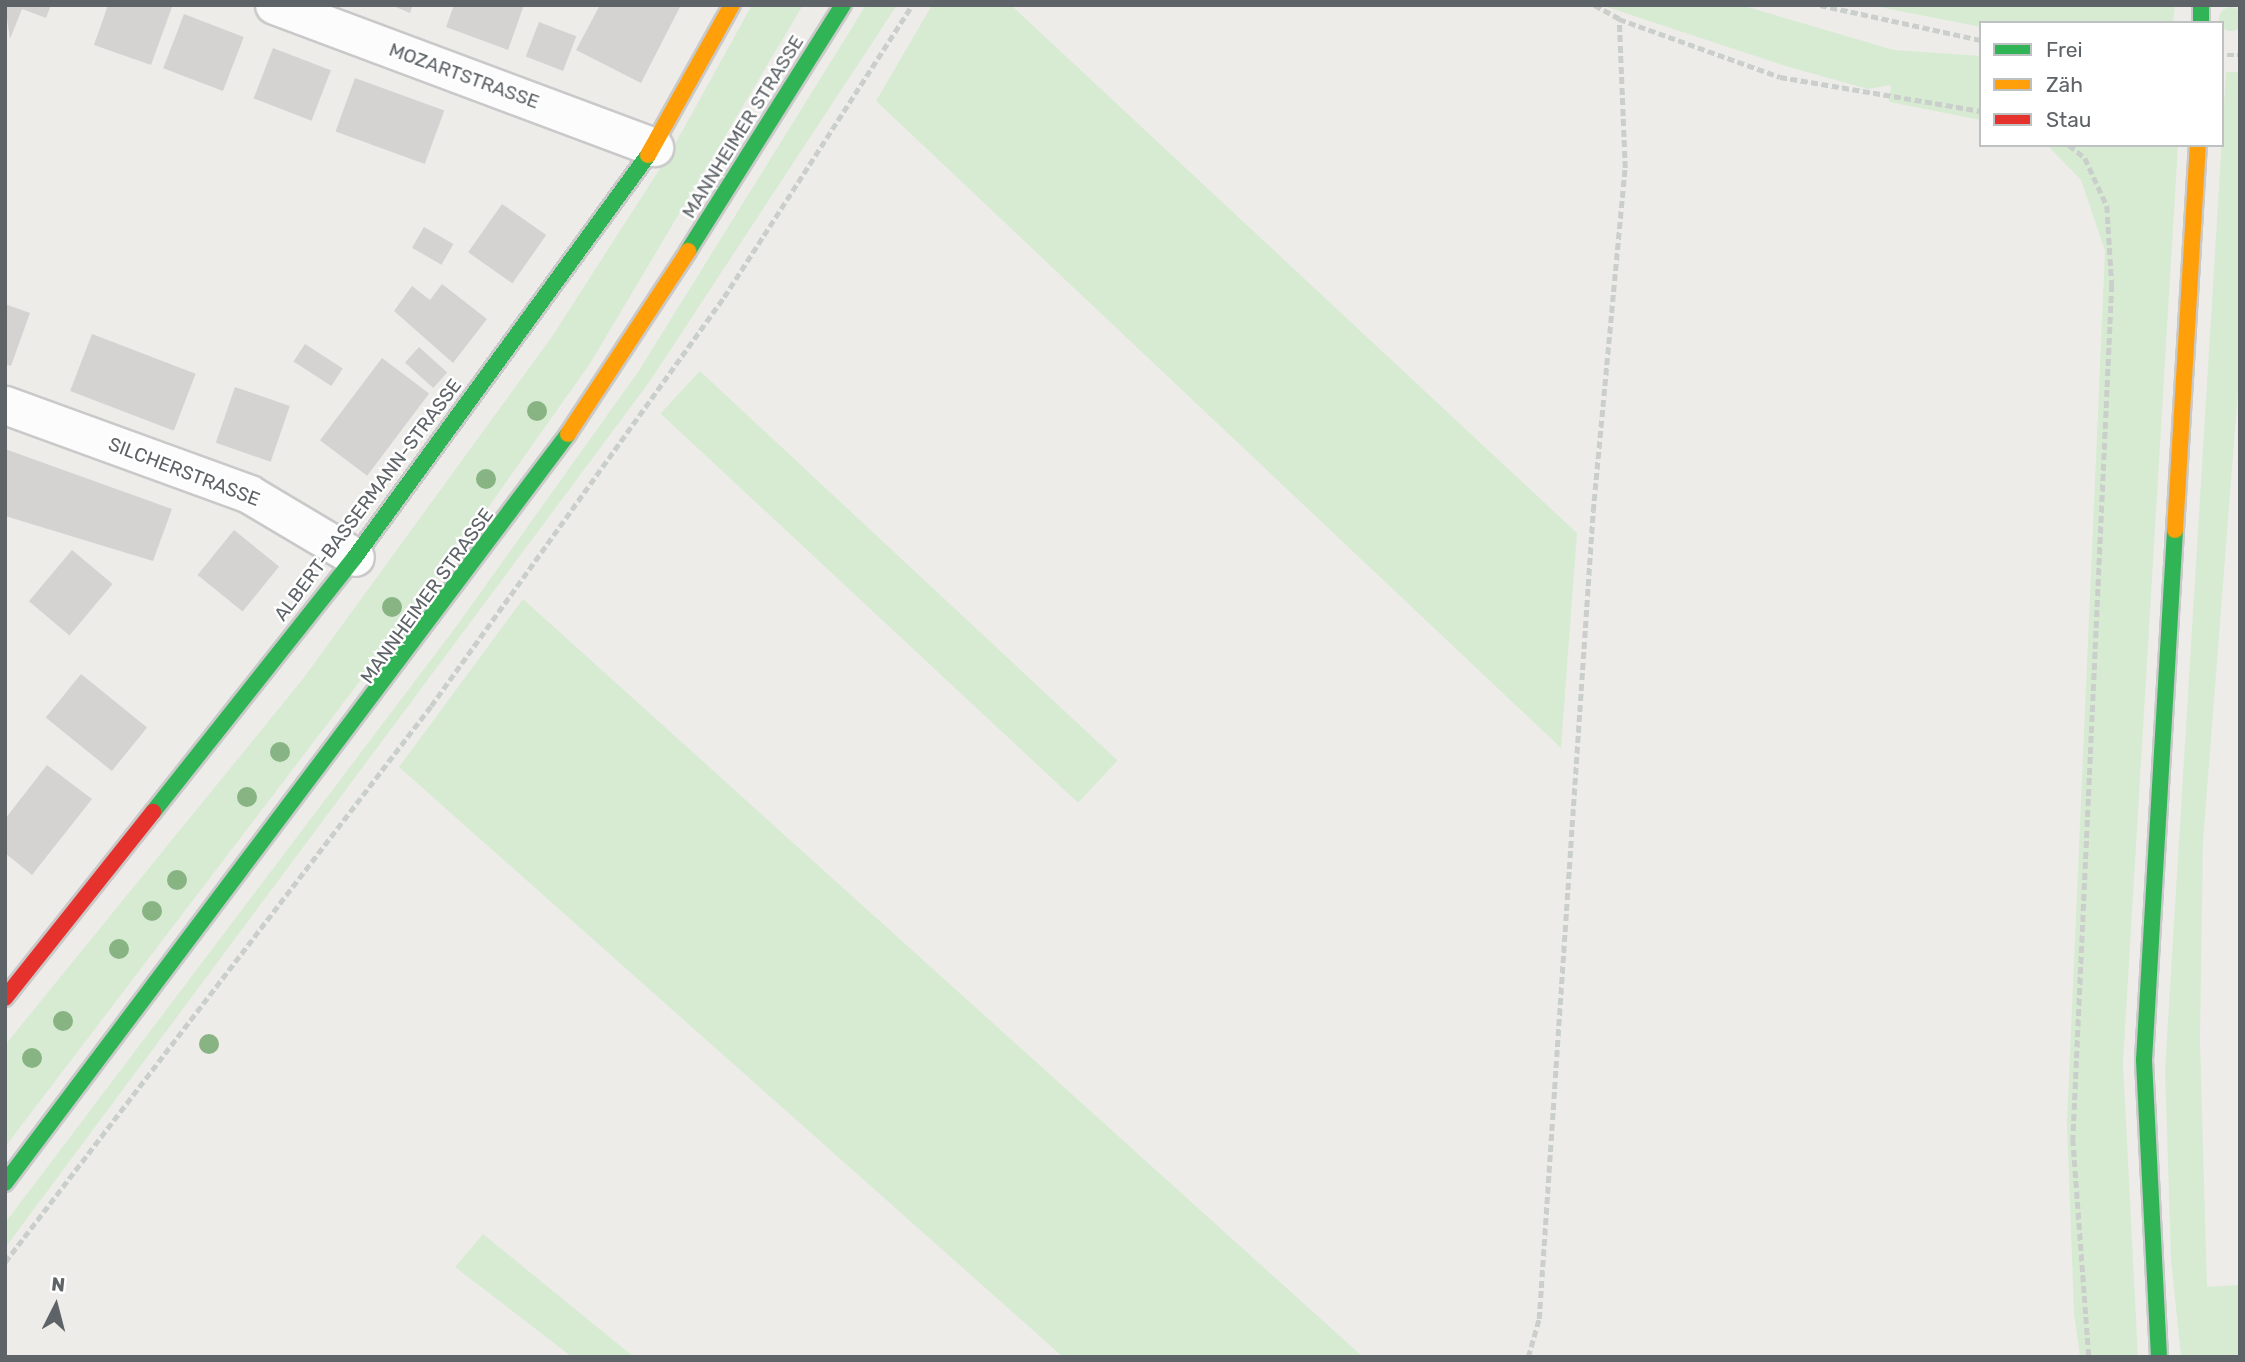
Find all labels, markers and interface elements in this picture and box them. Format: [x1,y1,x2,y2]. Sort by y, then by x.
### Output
legend [1979,21,2224,147]
street label: MANNHEIMER STRASSE [677,31,809,223]
text: Frei [2046,37,2083,62]
street label: MOZARTSTRASSE [386,38,542,114]
text: Zäh [2046,72,2083,97]
text: Stau [2046,107,2092,132]
street label: ALBERT-BASSERMANN-STRASSE [269,374,467,626]
street label: SILCHERSTRASSE [105,433,263,511]
street label: MANNHEIMER STRASSE [356,504,498,688]
north arrow [21,1271,91,1341]
text: N [50,1272,66,1297]

